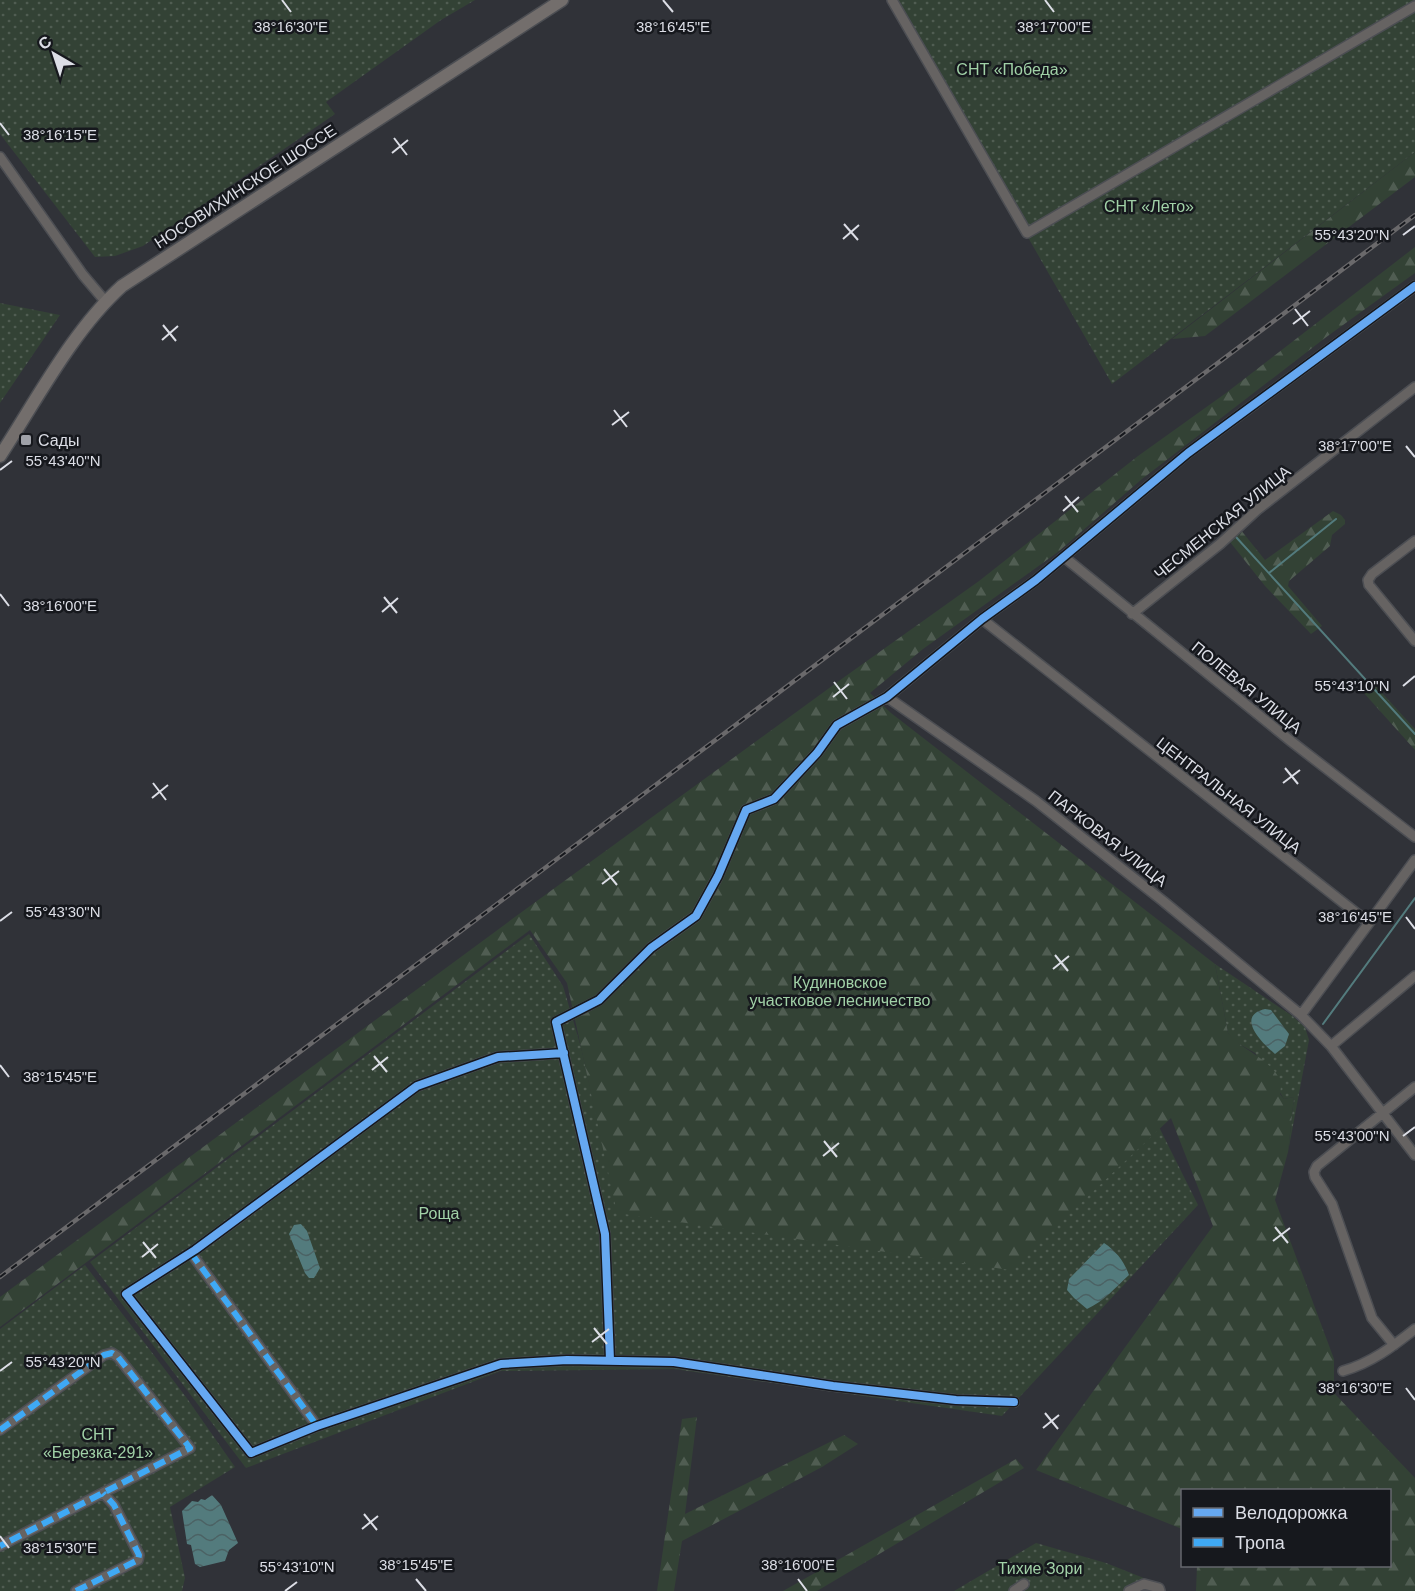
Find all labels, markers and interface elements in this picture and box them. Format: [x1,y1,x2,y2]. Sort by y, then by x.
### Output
text: 38°16'30"E [254,18,328,35]
text: 38°16'45"E [636,18,710,35]
text: 38°17'00"E [1017,18,1091,35]
north arrow [24,24,84,84]
text: С [35,32,55,53]
park label: СНТ «Победа» [956,61,1068,78]
street label: НОСОВИХИНСКОЕ ШОССЕ [151,121,339,251]
text: 38°16'15"E [23,126,97,143]
park label: СНТ «Лето» [1104,198,1194,215]
text: 55°43'20"N [1314,226,1390,243]
place label: Сады [38,432,79,449]
marker: Сады [19,433,33,447]
text: 38°17'00"E [1318,437,1392,454]
text: 55°43'40"N [25,452,101,469]
street label: ЧЕСМЕНСКАЯ УЛИЦА [1151,462,1294,582]
text: 38°16'00"E [23,597,97,614]
street label: ПОЛЕВАЯ УЛИЦА [1189,638,1305,737]
text: 55°43'10"N [1314,677,1390,694]
street label: ЦЕНТРАЛЬНАЯ УЛИЦА [1153,734,1304,857]
street label: ПАРКОВАЯ УЛИЦА [1045,787,1170,890]
text: 55°43'30"N [25,903,101,920]
text: 38°16'45"E [1318,908,1392,925]
park label: Кудиновское участковое лесничество [750,974,931,1009]
text: 38°15'45"E [23,1068,97,1085]
text: 55°43'00"N [1314,1127,1390,1144]
park label: Роща [419,1205,460,1222]
text: 55°43'20"N [25,1353,101,1370]
text: 38°16'30"E [1318,1379,1392,1396]
park label: СНТ «Березка-291» [43,1426,153,1461]
legend [1181,1489,1391,1567]
text: Велодорожка [1235,1503,1348,1523]
text: Тропа [1235,1533,1286,1553]
text: 38°15'30"E [23,1539,97,1556]
text: 38°15'45"E [379,1556,453,1573]
text: 38°16'00"E [761,1556,835,1573]
text: 55°43'10"N [259,1558,335,1575]
park label: Тихие Зори [998,1560,1082,1577]

